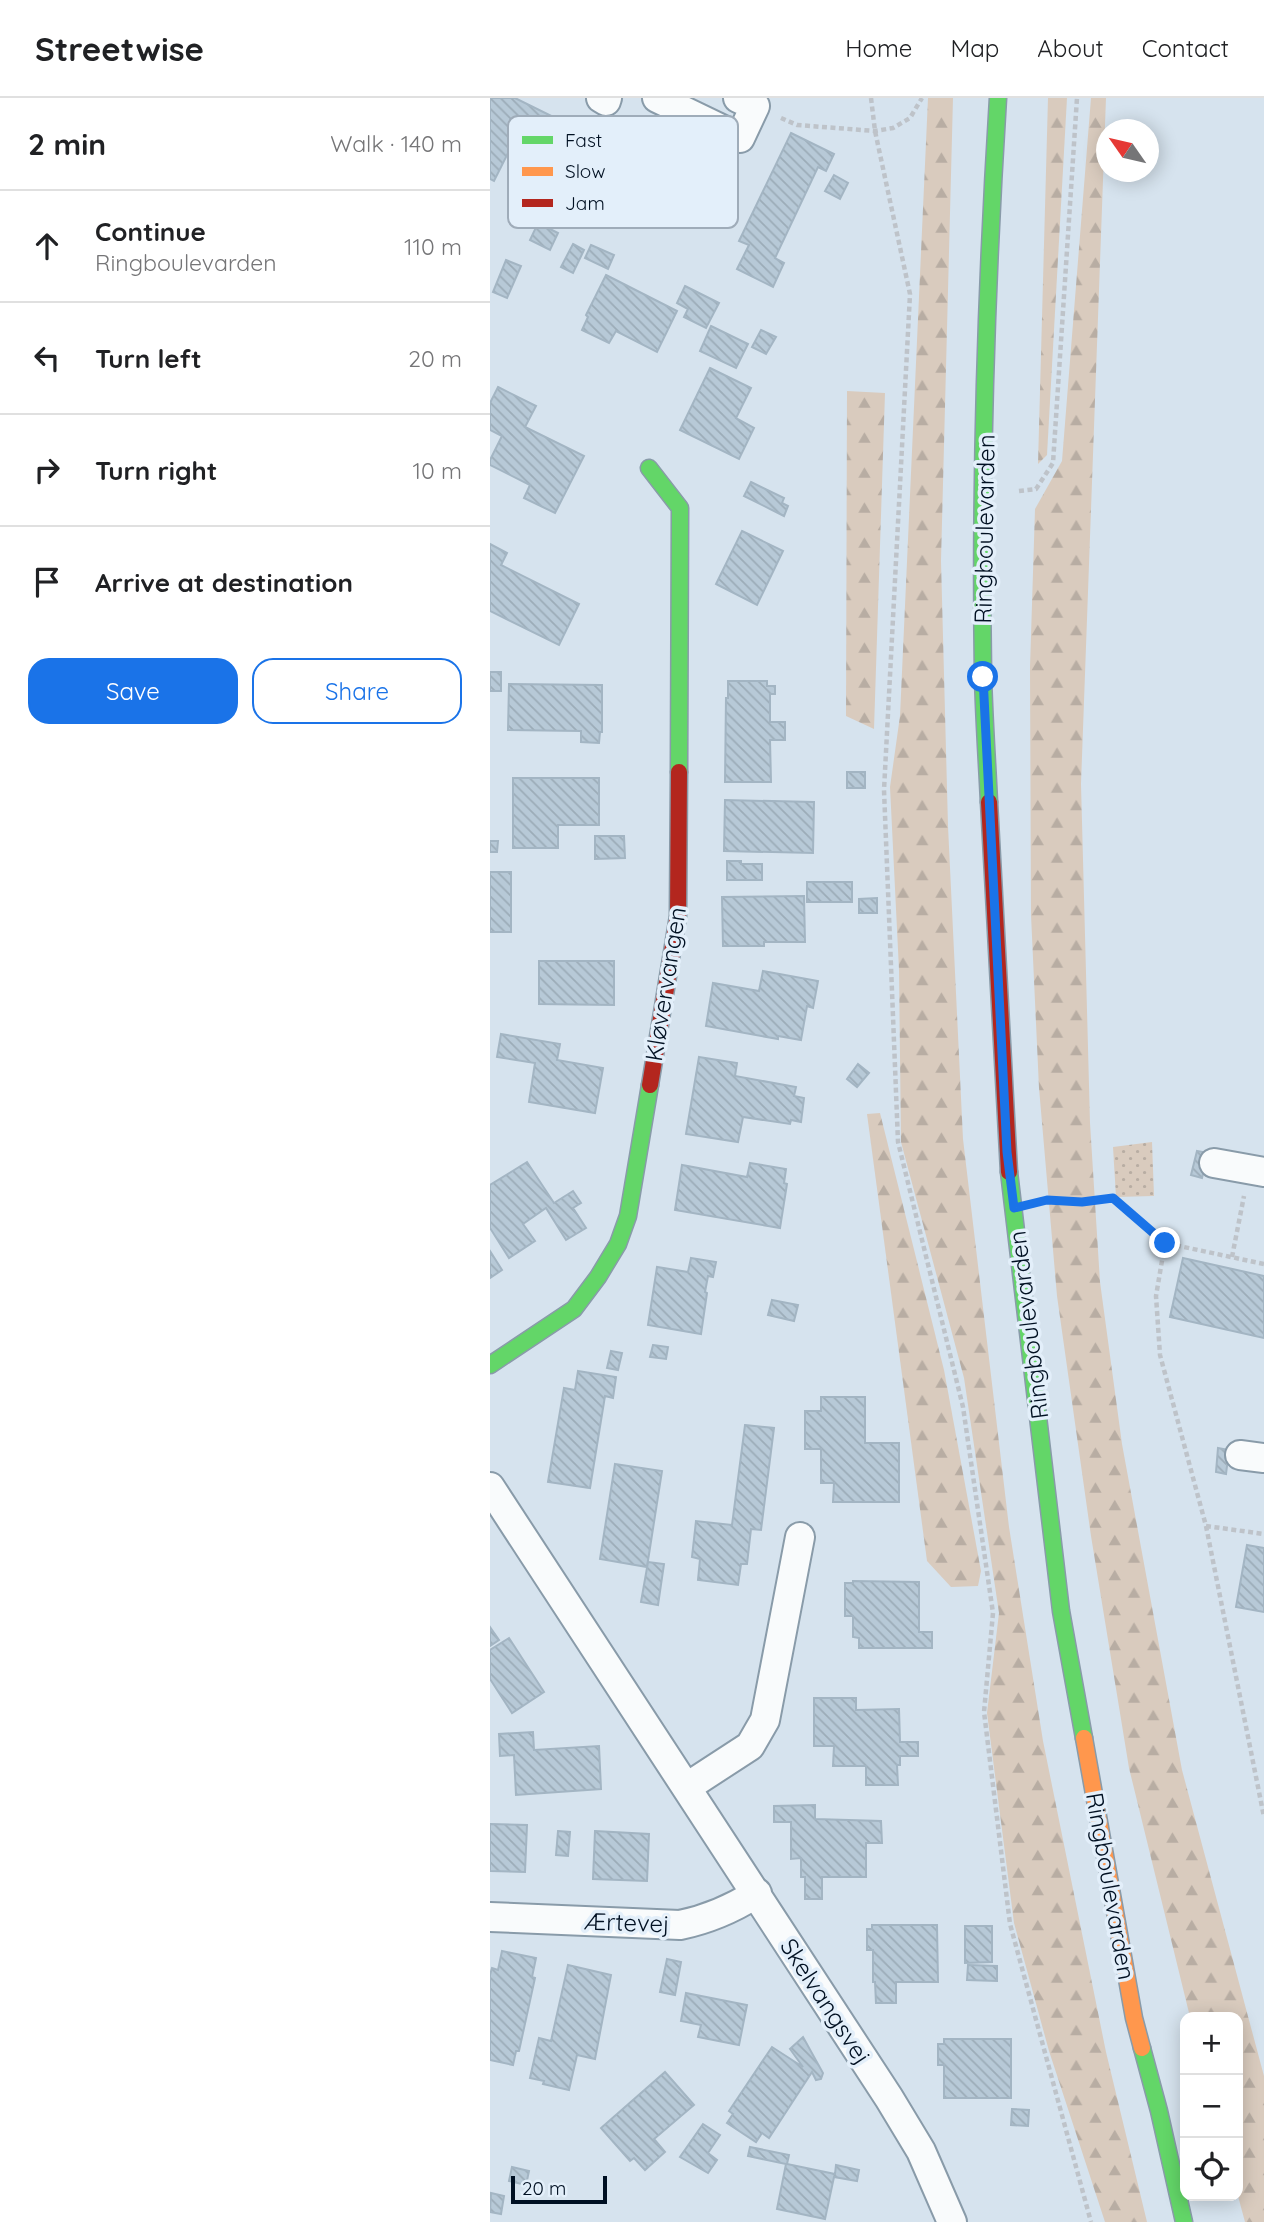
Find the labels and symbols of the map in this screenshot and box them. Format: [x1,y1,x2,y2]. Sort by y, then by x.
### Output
legend [508,116,738,228]
north arrow [1096,119,1159,182]
text: Fast [565,128,602,152]
text: Slow [565,159,606,183]
text: Jam [565,191,605,215]
street label: Ringboulevarden [967,434,1001,624]
route start [967,661,998,692]
street label: Kløvervangen [638,905,692,1063]
route end [1149,1227,1180,1258]
street label: Ringboulevarden [1002,1229,1054,1421]
street label: Ringboulevarden [1080,1790,1142,1982]
street label: Ærtevej [584,1906,670,1938]
street label: Skelvangsvej [774,1932,878,2070]
scale bar [511,2173,607,2205]

